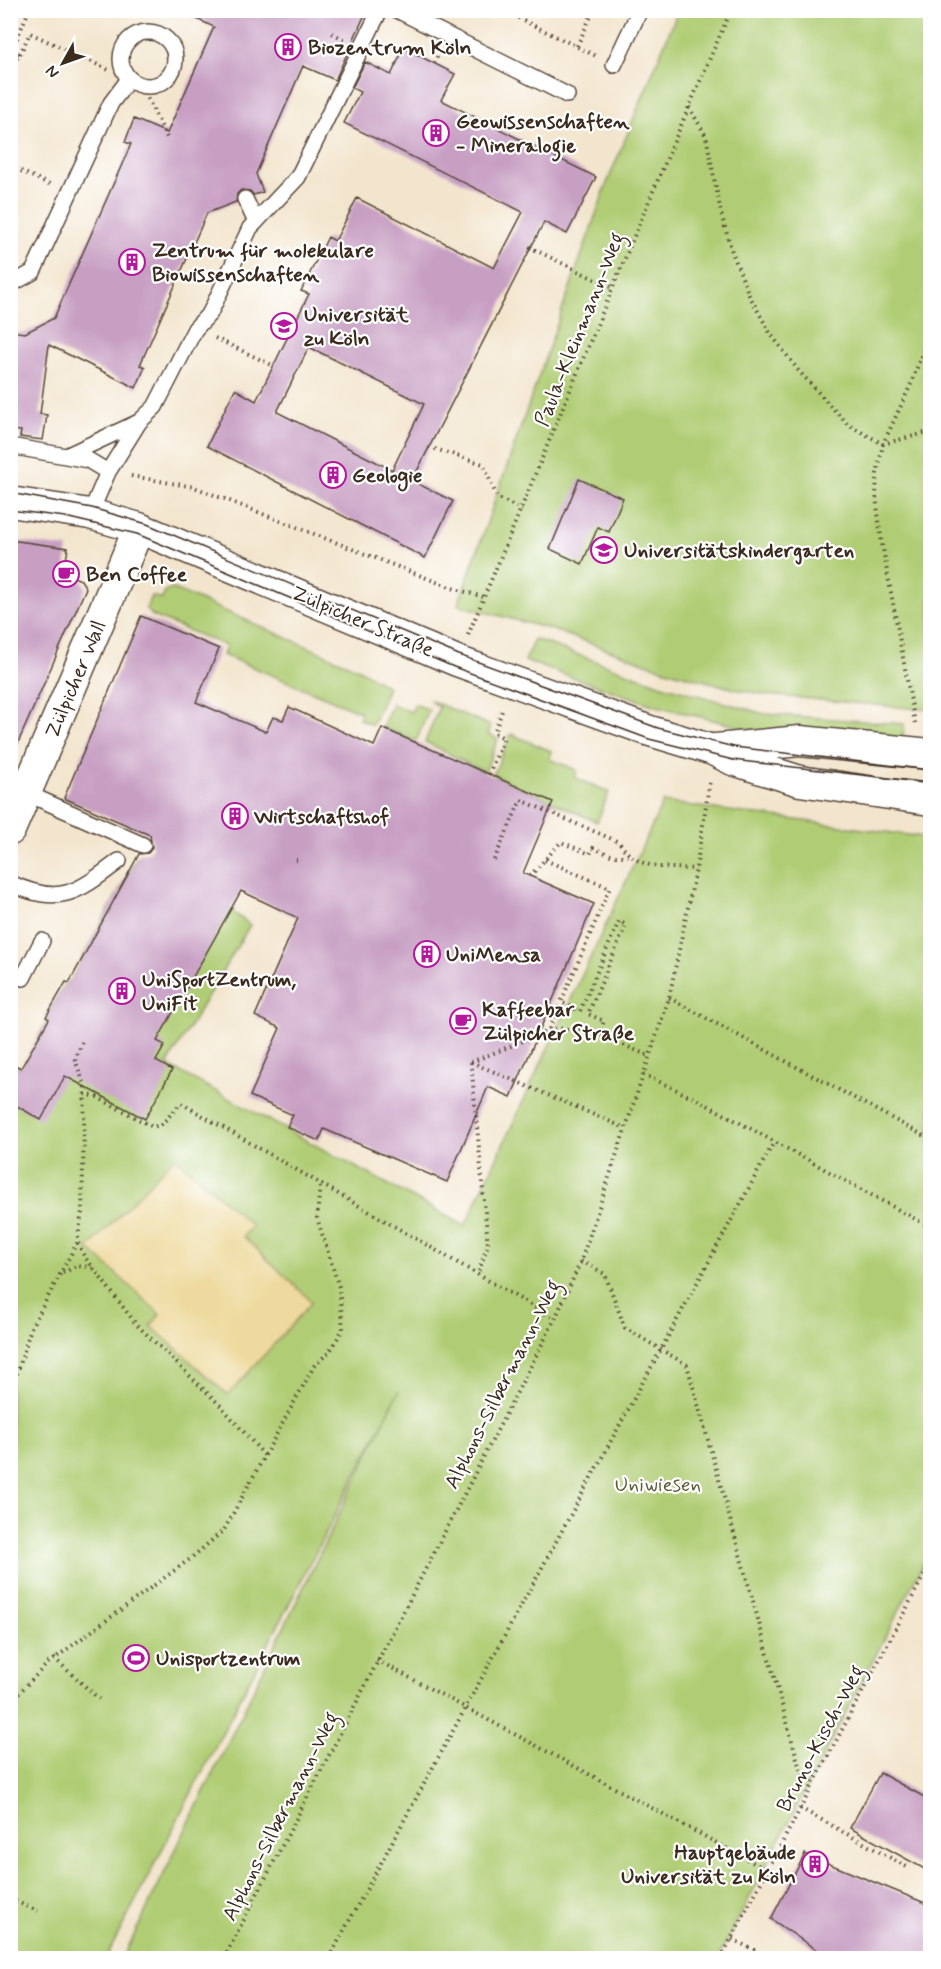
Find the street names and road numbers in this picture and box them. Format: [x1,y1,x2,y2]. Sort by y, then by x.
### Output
street label: Paula-Kleinmann-Weg [528,228,634,431]
street label: Zülpicher Straße [287,579,438,665]
street label: Zülpicher Wall [39,616,113,743]
street label: Alphons-Silbermann-Weg [438,1275,570,1495]
street label: Bruno-Kisch-Weg [770,1660,873,1818]
street label: Alphons-Silbermann-Weg [216,1707,348,1927]

